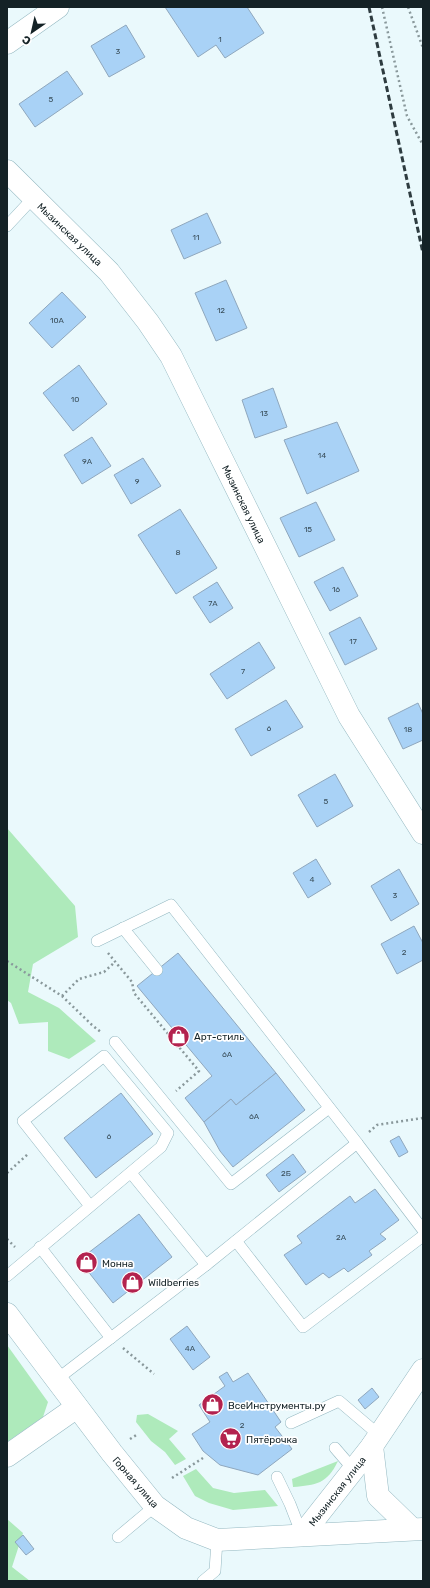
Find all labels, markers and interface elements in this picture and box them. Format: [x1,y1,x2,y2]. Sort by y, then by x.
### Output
north arrow [12,12,52,52]
text: С [20,32,34,47]
house number: 1 [218,35,222,44]
house number: 3 [116,47,121,56]
house number: 5 [49,95,54,104]
street label: Мызинская улица [34,201,104,269]
house number: 11 [193,233,199,242]
house number: 12 [217,306,225,315]
house number: 10А [50,316,65,325]
house number: 10 [71,395,79,404]
house number: 13 [260,409,268,418]
house number: 14 [318,451,326,460]
house number: 9А [82,457,93,466]
street label: Мызинская улица [219,463,267,545]
house number: 9 [135,477,140,486]
house number: 15 [304,525,312,534]
house number: 8 [175,548,181,557]
house number: 16 [332,585,340,594]
house number: 7А [208,599,218,608]
house number: 17 [349,637,357,646]
house number: 7 [241,667,245,676]
house number: 6 [267,724,272,733]
house number: 18 [404,725,412,734]
house number: 5 [324,797,329,806]
house number: 4 [310,875,315,884]
house number: 3 [393,891,398,900]
house number: 2 [402,948,407,957]
shop icon: Арт-стиль [166,1023,192,1049]
place label: Арт-стиль [194,1031,244,1043]
house number: 6А [222,1050,233,1059]
house number: 6А [249,1112,260,1121]
house number: 6 [107,1132,112,1141]
house number: 2Б [281,1169,291,1178]
house number: 2А [336,1233,347,1242]
shop icon: Монна [74,1250,100,1276]
place label: Монна [102,1258,133,1270]
shop icon: Wildberries [120,1269,146,1295]
place label: Wildberries [148,1277,199,1289]
house number: 4А [185,1344,196,1353]
shop icon: ВсеИнструменты.ру [200,1392,226,1418]
place label: ВсеИнструменты.ру [228,1400,326,1412]
house number: 2 [240,1421,245,1430]
supermarket icon: Пятёрочка [217,1426,243,1452]
place label: Пятёрочка [246,1434,297,1446]
street label: Мызинская улица [307,1454,369,1529]
street label: Горная улица [110,1455,161,1511]

